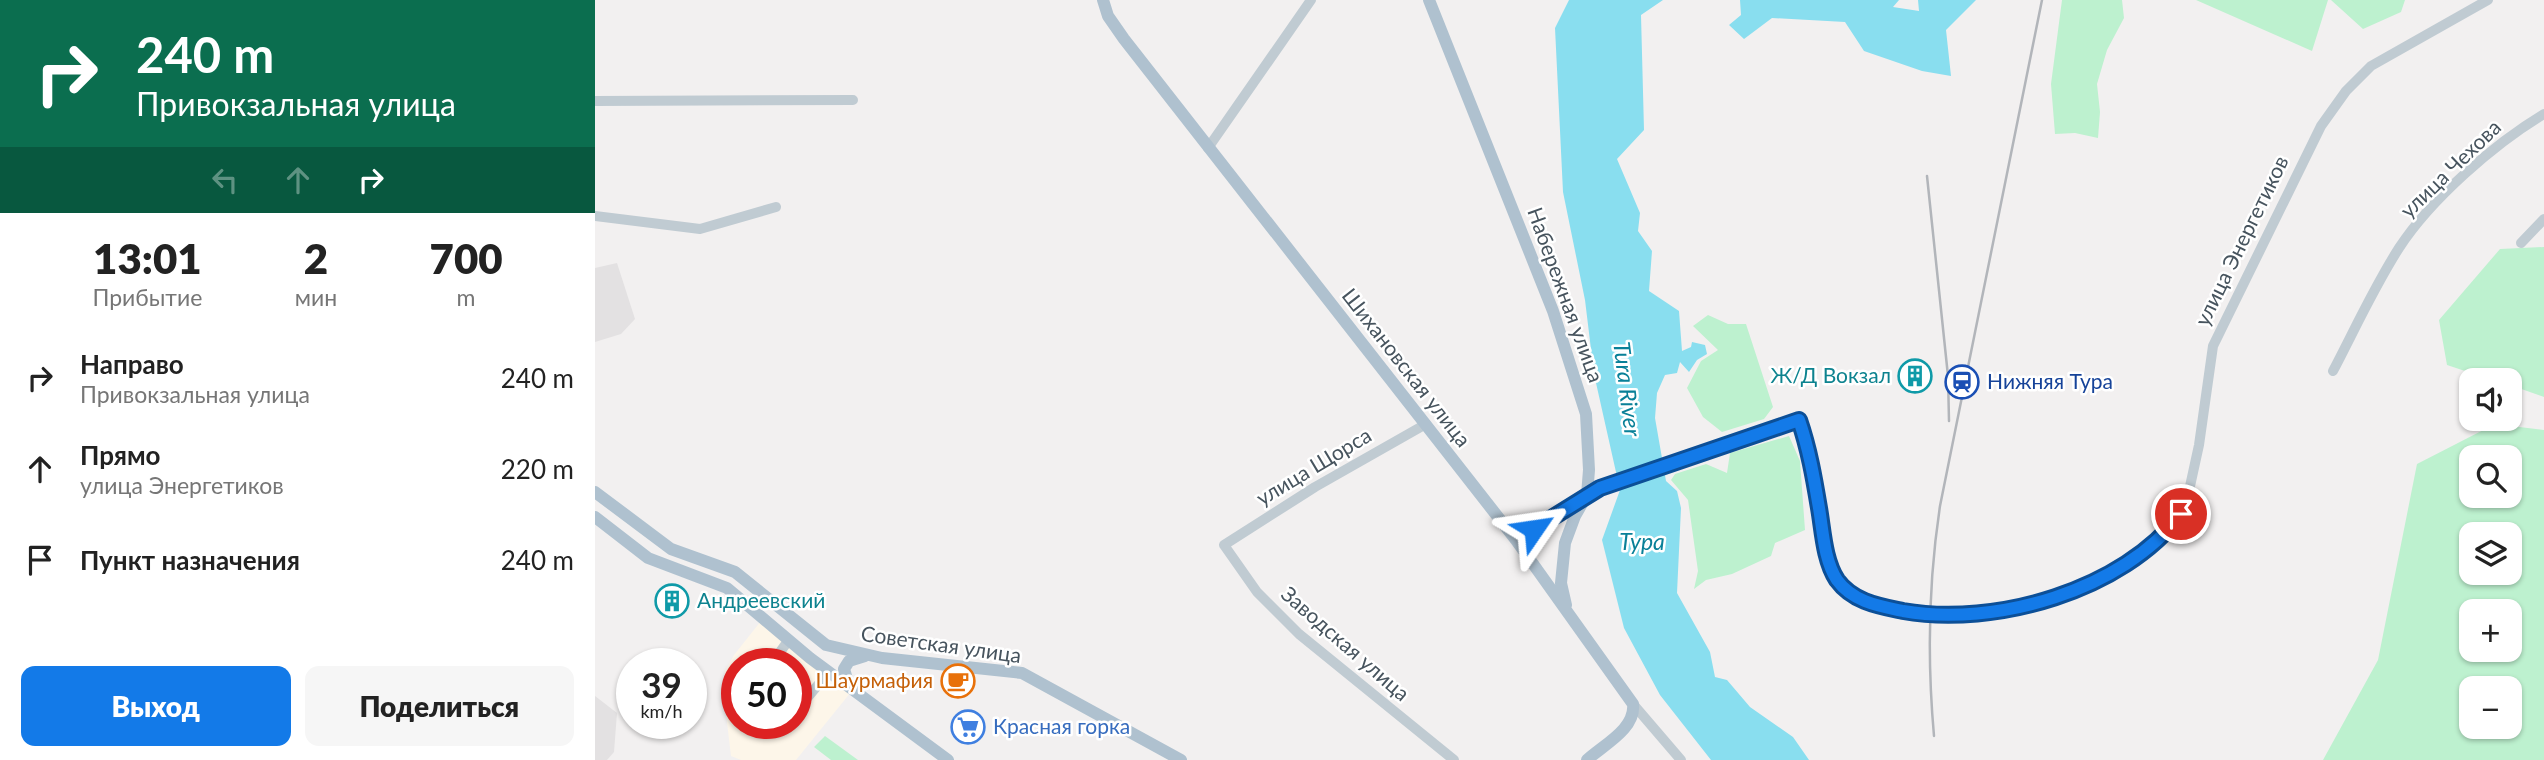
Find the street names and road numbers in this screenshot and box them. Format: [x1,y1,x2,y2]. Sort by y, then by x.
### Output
street label: улица Чехова [2395,114,2505,222]
street label: улица Энергетиков [2189,151,2293,329]
street label: Набережная улица [1523,204,1610,385]
street label: Шихановская улица [1338,283,1477,451]
street label: улица Щорса [1251,422,1375,510]
street label: Заводская улица [1277,580,1415,705]
street label: Советская улица [859,620,1023,667]

